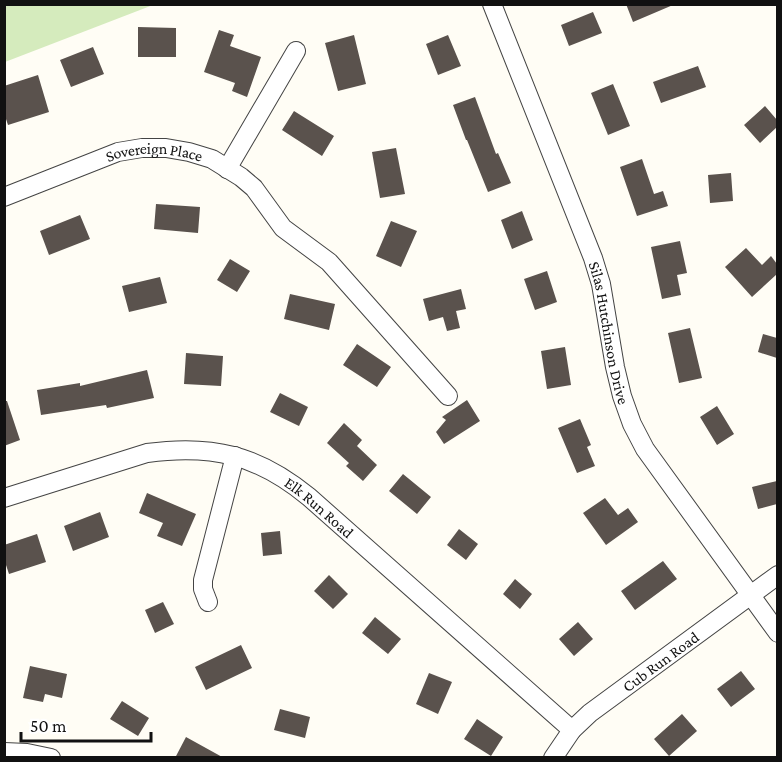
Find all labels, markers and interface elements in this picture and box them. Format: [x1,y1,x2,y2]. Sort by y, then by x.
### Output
street label: Sovereign Place [103,140,205,165]
street label: Silas Hutchinson Drive [586,259,633,406]
street label: Elk Run Road [282,473,358,541]
street label: Cub Run Road [619,627,702,695]
scale bar [21,705,152,743]
text: 50 m [30,716,67,736]

